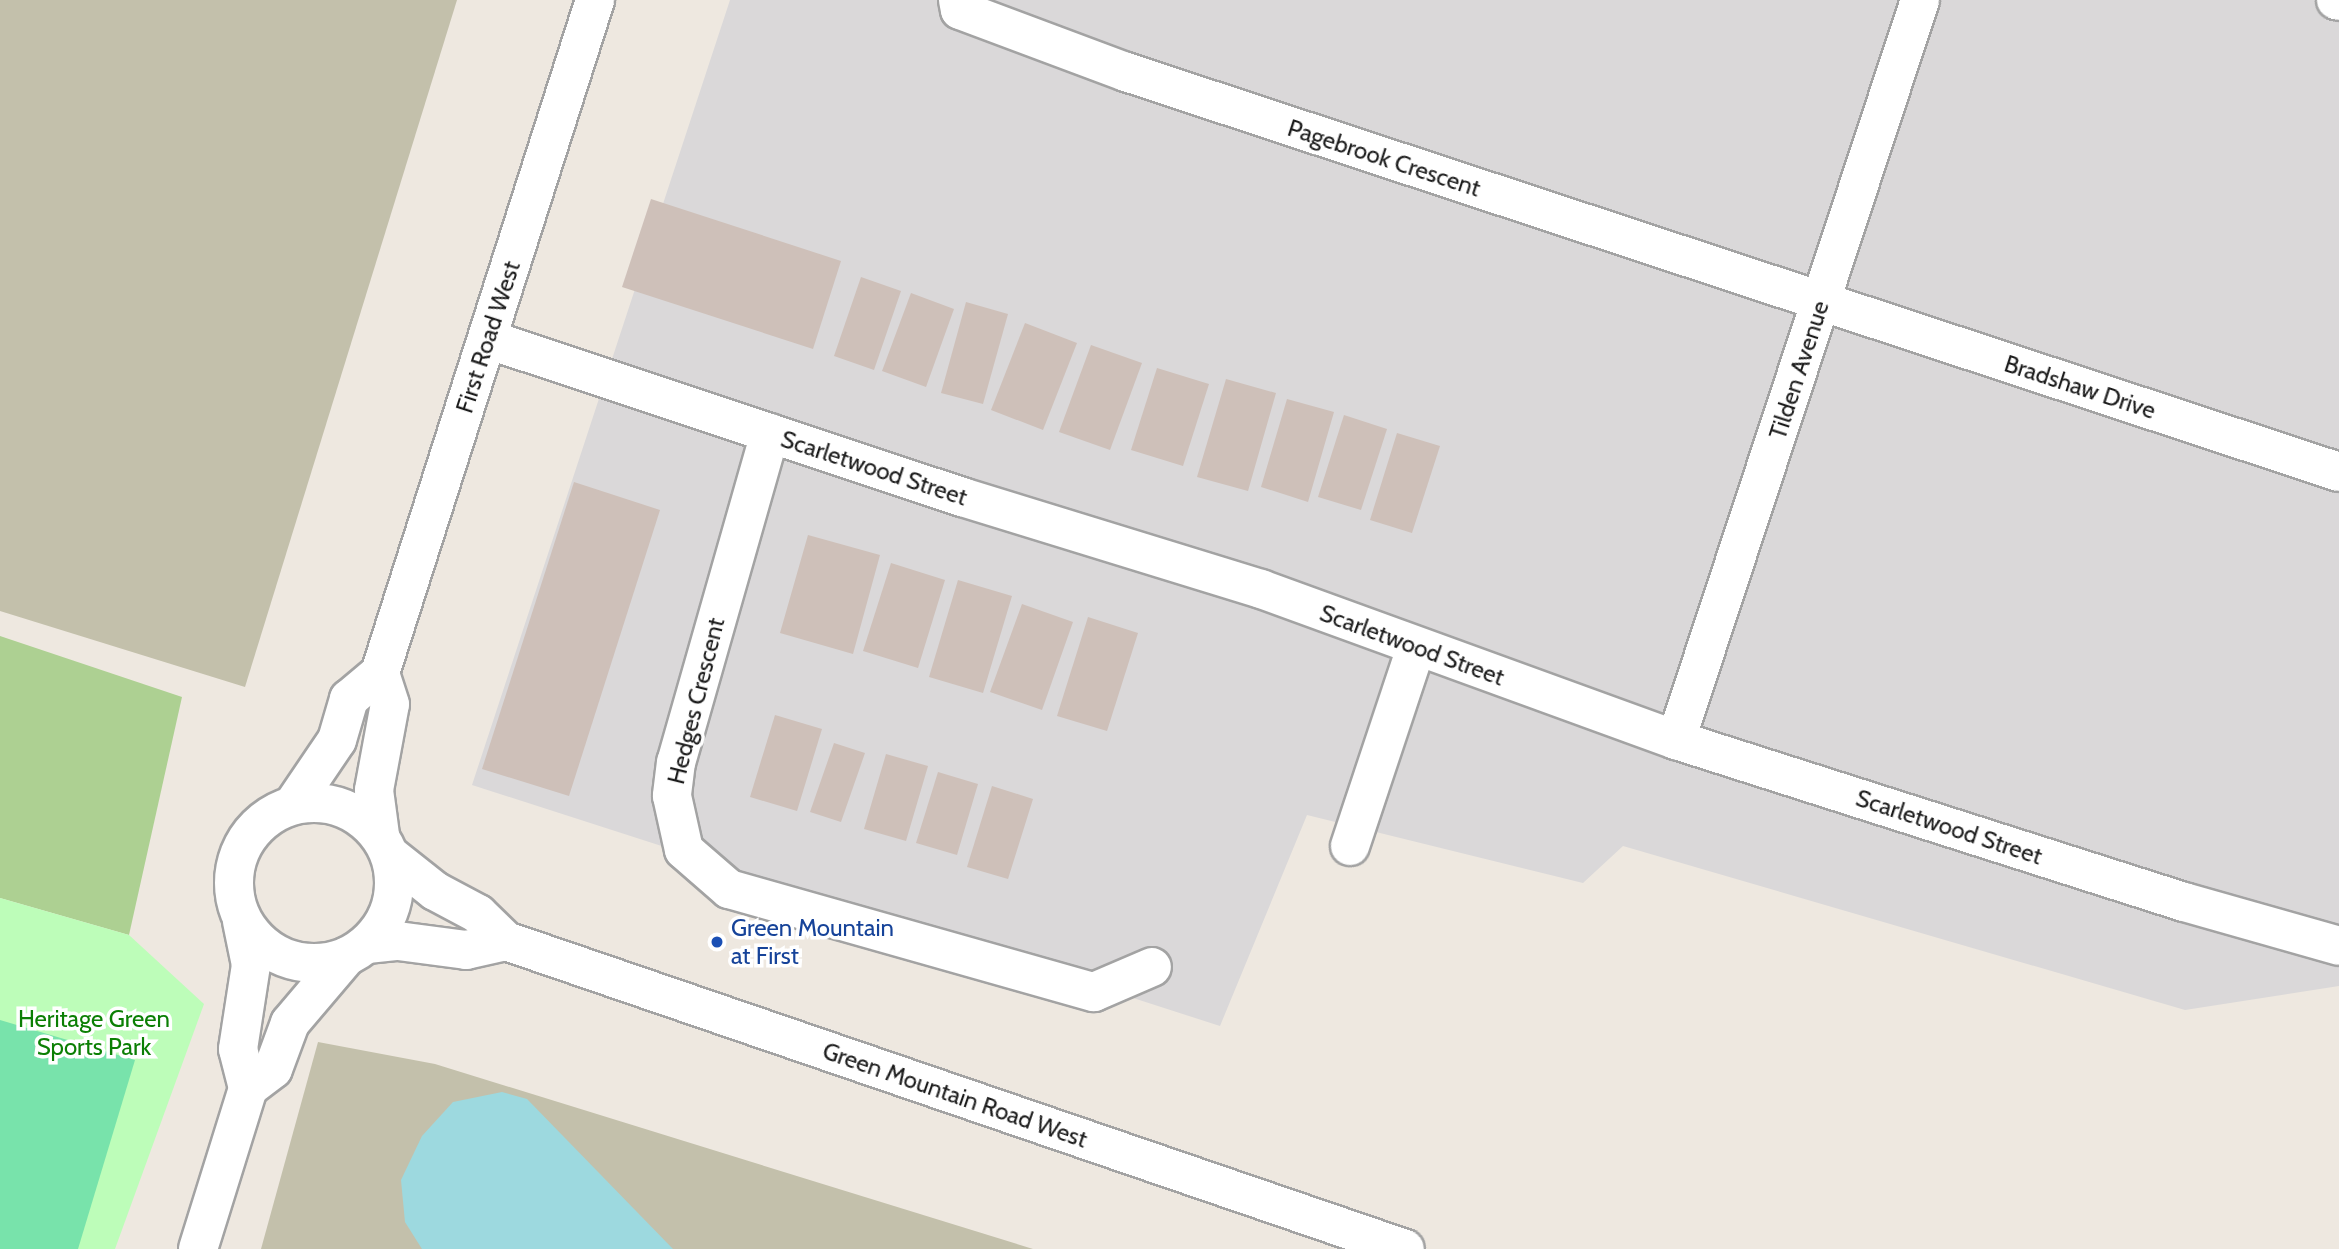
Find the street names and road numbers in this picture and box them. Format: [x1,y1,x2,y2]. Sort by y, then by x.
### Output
street label: Pagebrook Crescent [1284,113,1484,203]
street label: First Road West [450,257,526,417]
street label: Tilden Avenue [1763,297,1835,443]
street label: Bradshaw Drive [2001,349,2159,425]
street label: Scarletwood Street [777,424,971,512]
street label: Scarletwood Street [1316,598,1508,692]
street label: Hedges Crescent [661,615,731,787]
street label: Scarletwood Street [1852,783,2046,871]
street label: Green Mountain Road West [819,1036,1091,1154]

